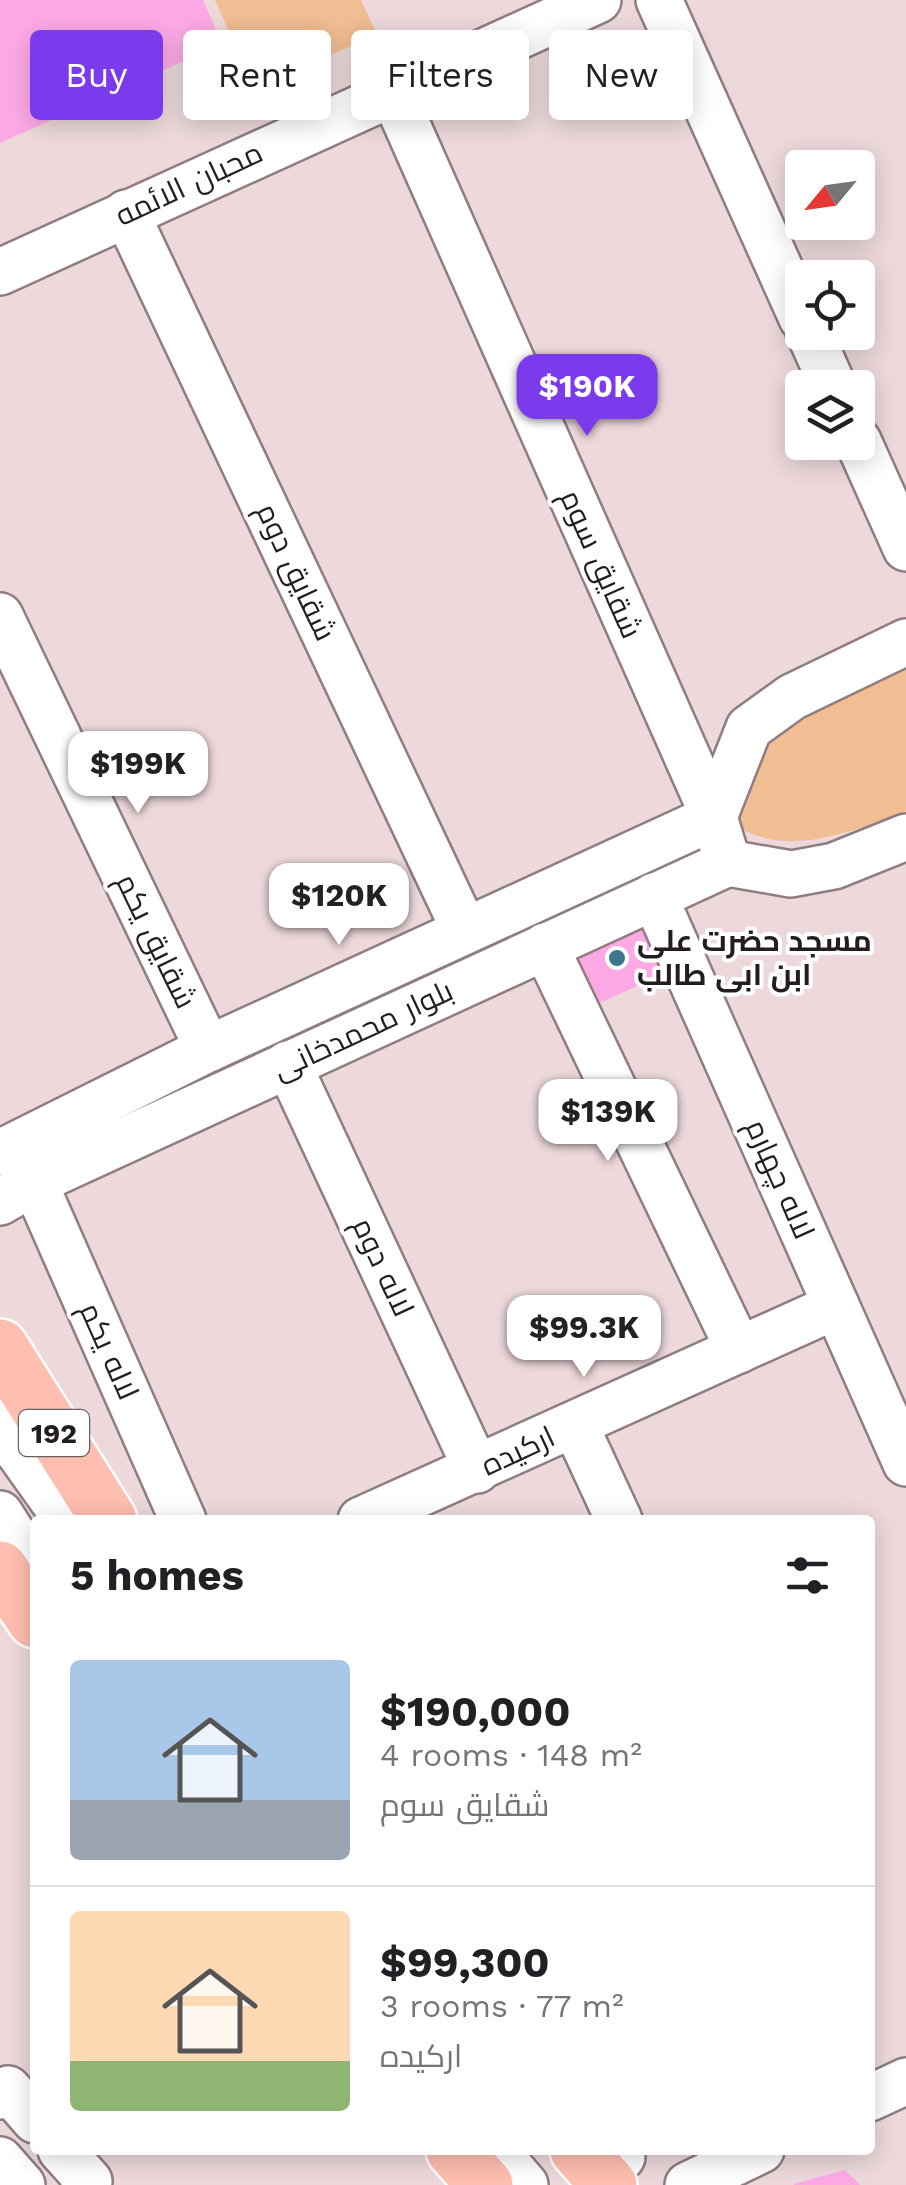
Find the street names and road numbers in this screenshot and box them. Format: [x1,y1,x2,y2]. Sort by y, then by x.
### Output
street label: محبان الائمه [110,134,268,233]
street label: شقایق سوم [550,484,650,645]
street label: شقایق دوم [247,498,343,647]
street label: شقایق یکم [106,868,204,1015]
street label: بلوار محمدخانی [267,973,459,1087]
street label: لاله چهارم [736,1114,822,1245]
street label: لاله دوم [343,1212,421,1323]
street label: لاله یکم [70,1297,146,1406]
road number: 192 [19,1410,89,1456]
street label: ارکیده [475,1418,560,1483]

